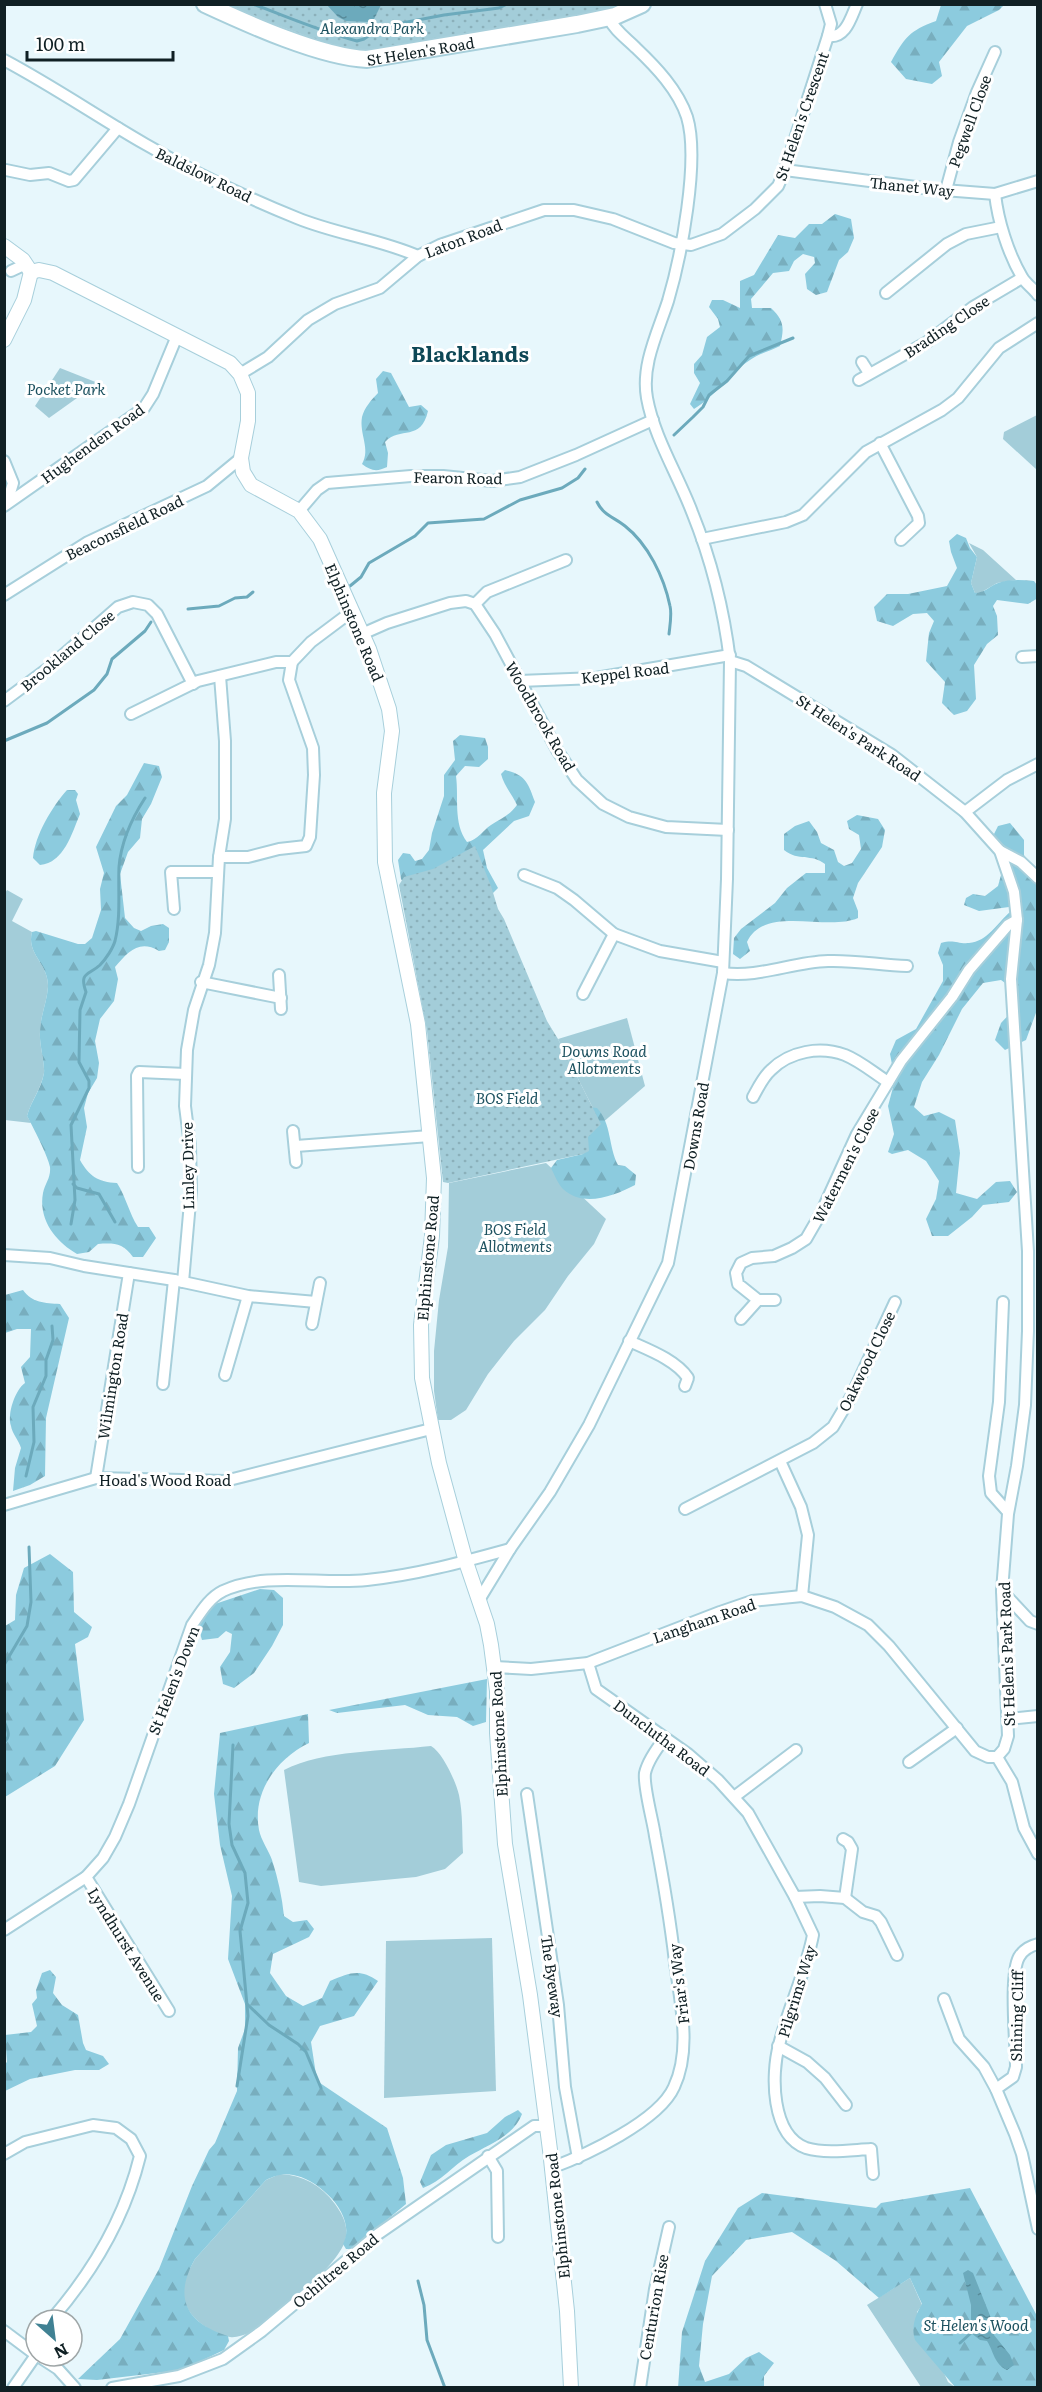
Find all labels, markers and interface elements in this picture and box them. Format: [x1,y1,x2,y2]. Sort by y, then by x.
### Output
park label: Alexandra Park [320,16,425,39]
scale bar [27,24,172,62]
text: 100 m [36,30,85,57]
street label: St Helen's Road [365,30,476,70]
street label: St Helen's Crescent [768,48,834,184]
street label: Pegwell Close [942,71,996,170]
street label: Baldslow Road [152,141,256,207]
street label: Thanet Way [869,170,956,202]
street label: Laton Road [421,213,505,263]
street label: Brading Close [899,289,994,363]
district label: Blacklands [411,337,529,368]
park label: Pocket Park [26,377,106,400]
street label: Hughenden Road [35,397,149,489]
street label: Fearon Road [413,465,503,489]
street label: Beaconsfield Road [61,488,187,566]
street label: Elphinstone Road [320,559,390,685]
street label: Brookland Close [15,604,119,696]
street label: Keppel Road [579,655,671,689]
street label: Woodbrook Road [500,657,582,775]
street label: St Helen's Park Road [792,688,926,786]
park label: Downs Road Allotments [561,1039,647,1079]
street label: Downs Road [676,1080,714,1172]
park label: BOS Field [476,1086,539,1109]
street label: Watermen's Close [806,1103,884,1227]
street label: Linley Drive [175,1122,199,1210]
street label: Elphinstone Road [410,1194,444,1322]
park label: BOS Field Allotments [478,1217,552,1257]
street label: Oakwood Close [832,1307,900,1415]
street label: Wilmington Road [91,1311,133,1441]
street label: Hoad's Wood Road [99,1468,231,1491]
street label: St Helen's Park Road [992,1581,1020,1727]
street label: Langham Road [649,1592,759,1648]
street label: St Helen's Down [142,1622,204,1738]
street label: Elphinstone Road [483,1670,513,1798]
street label: Dunclutha Road [609,1693,715,1781]
street label: Lyndhurst Avenue [83,1882,172,2006]
street label: The Byeway [536,1933,570,2019]
street label: Friar's Way [662,1942,694,2026]
street label: Pilgrims Way [771,1942,821,2040]
street label: Shining Cliff [1004,1969,1028,2062]
street label: Elphinstone Road [539,2152,575,2280]
street label: Ochiltree Road [287,2227,383,2313]
street label: Centurion Rise [632,2252,674,2362]
north arrow [24,2308,84,2368]
park label: St Helen's Wood [923,2313,1029,2336]
text: N [50,2338,73,2366]

